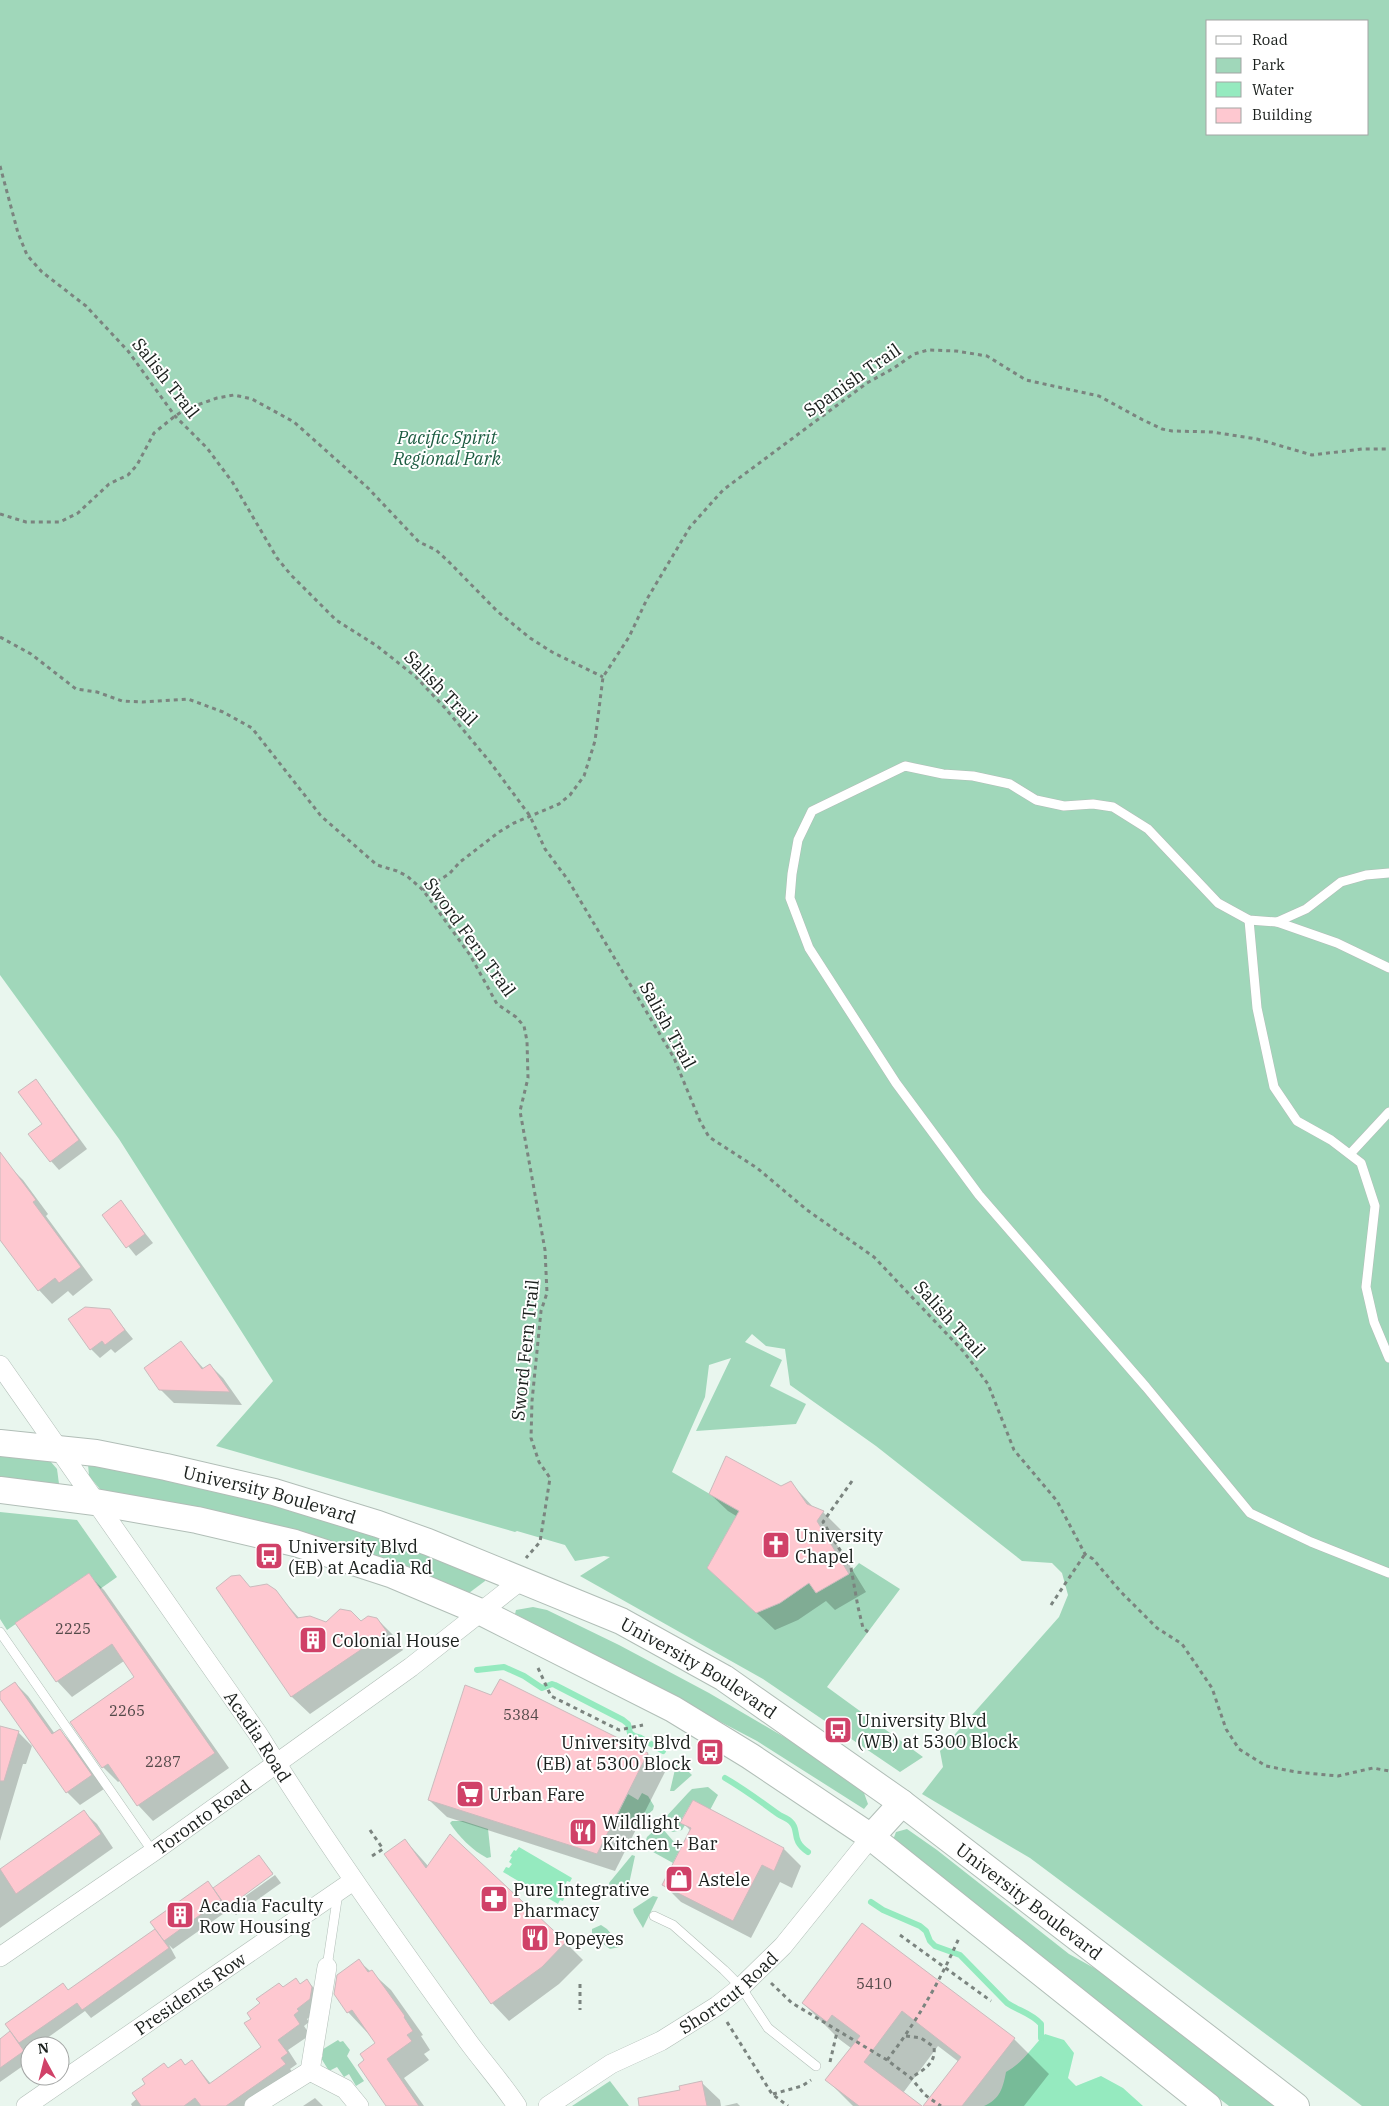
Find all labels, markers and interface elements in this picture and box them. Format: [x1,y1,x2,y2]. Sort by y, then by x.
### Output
legend [1206,20,1369,135]
text: Road [1252,30,1288,49]
text: Park [1252,55,1285,74]
text: Water [1252,80,1294,99]
text: Building [1252,105,1312,124]
street label: Salish Trail [127,333,205,423]
street label: Spanish Trail [799,338,905,422]
park label: Pacific Spirit Regional Park [392,426,502,470]
street label: Salish Trail [399,645,483,731]
street label: Sword Fern Trail [419,873,521,1001]
street label: Salish Trail [635,977,701,1073]
street label: Salish Trail [909,1276,991,1362]
street label: Sword Fern Trail [506,1278,544,1422]
street label: University Boulevard [181,1460,359,1528]
place label: University Chapel [795,1524,883,1568]
church icon: University Chapel [761,1530,791,1560]
place label: University Blvd (EB) at Acadia Rd [288,1535,433,1579]
bus stop icon: University Blvd (EB) at Acadia Rd [254,1541,284,1571]
street label: University Boulevard [617,1612,782,1723]
house number: 2225 [55,1619,91,1638]
building icon: Colonial House [298,1625,328,1655]
place label: Colonial House [332,1629,460,1652]
street label: Acadia Road [220,1686,297,1786]
house number: 2265 [109,1701,145,1720]
house number: 5384 [503,1705,539,1724]
place label: University Blvd (WB) at 5300 Block [857,1709,1018,1753]
bus stop icon: University Blvd (WB) at 5300 Block [823,1715,853,1745]
place label: University Blvd (EB) at 5300 Block [536,1731,691,1775]
bus stop icon: University Blvd (EB) at 5300 Block [695,1737,725,1767]
house number: 2287 [145,1752,181,1771]
street label: Toronto Road [149,1774,255,1859]
supermarket icon: Urban Fare [455,1779,485,1809]
place label: Urban Fare [489,1783,585,1806]
place label: Wildlight Kitchen + Bar [602,1811,717,1855]
restaurant icon: Wildlight Kitchen + Bar [568,1817,598,1847]
street label: University Boulevard [951,1837,1107,1964]
shop icon: Astele [664,1864,694,1894]
place label: Astele [698,1868,750,1891]
place label: Pure Integrative Pharmacy [513,1878,649,1922]
pharmacy icon: Pure Integrative Pharmacy [479,1884,509,1914]
place label: Acadia Faculty Row Housing [199,1894,323,1938]
building icon: Acadia Faculty Row Housing [165,1900,195,1930]
restaurant icon: Popeyes [520,1923,550,1953]
place label: Popeyes [554,1927,624,1950]
street label: Shortcut Road [674,1946,783,2039]
street label: Presidents Row [130,1947,250,2040]
house number: 5410 [856,1974,892,1993]
north arrow [20,2036,70,2086]
text: N [37,2038,50,2058]

